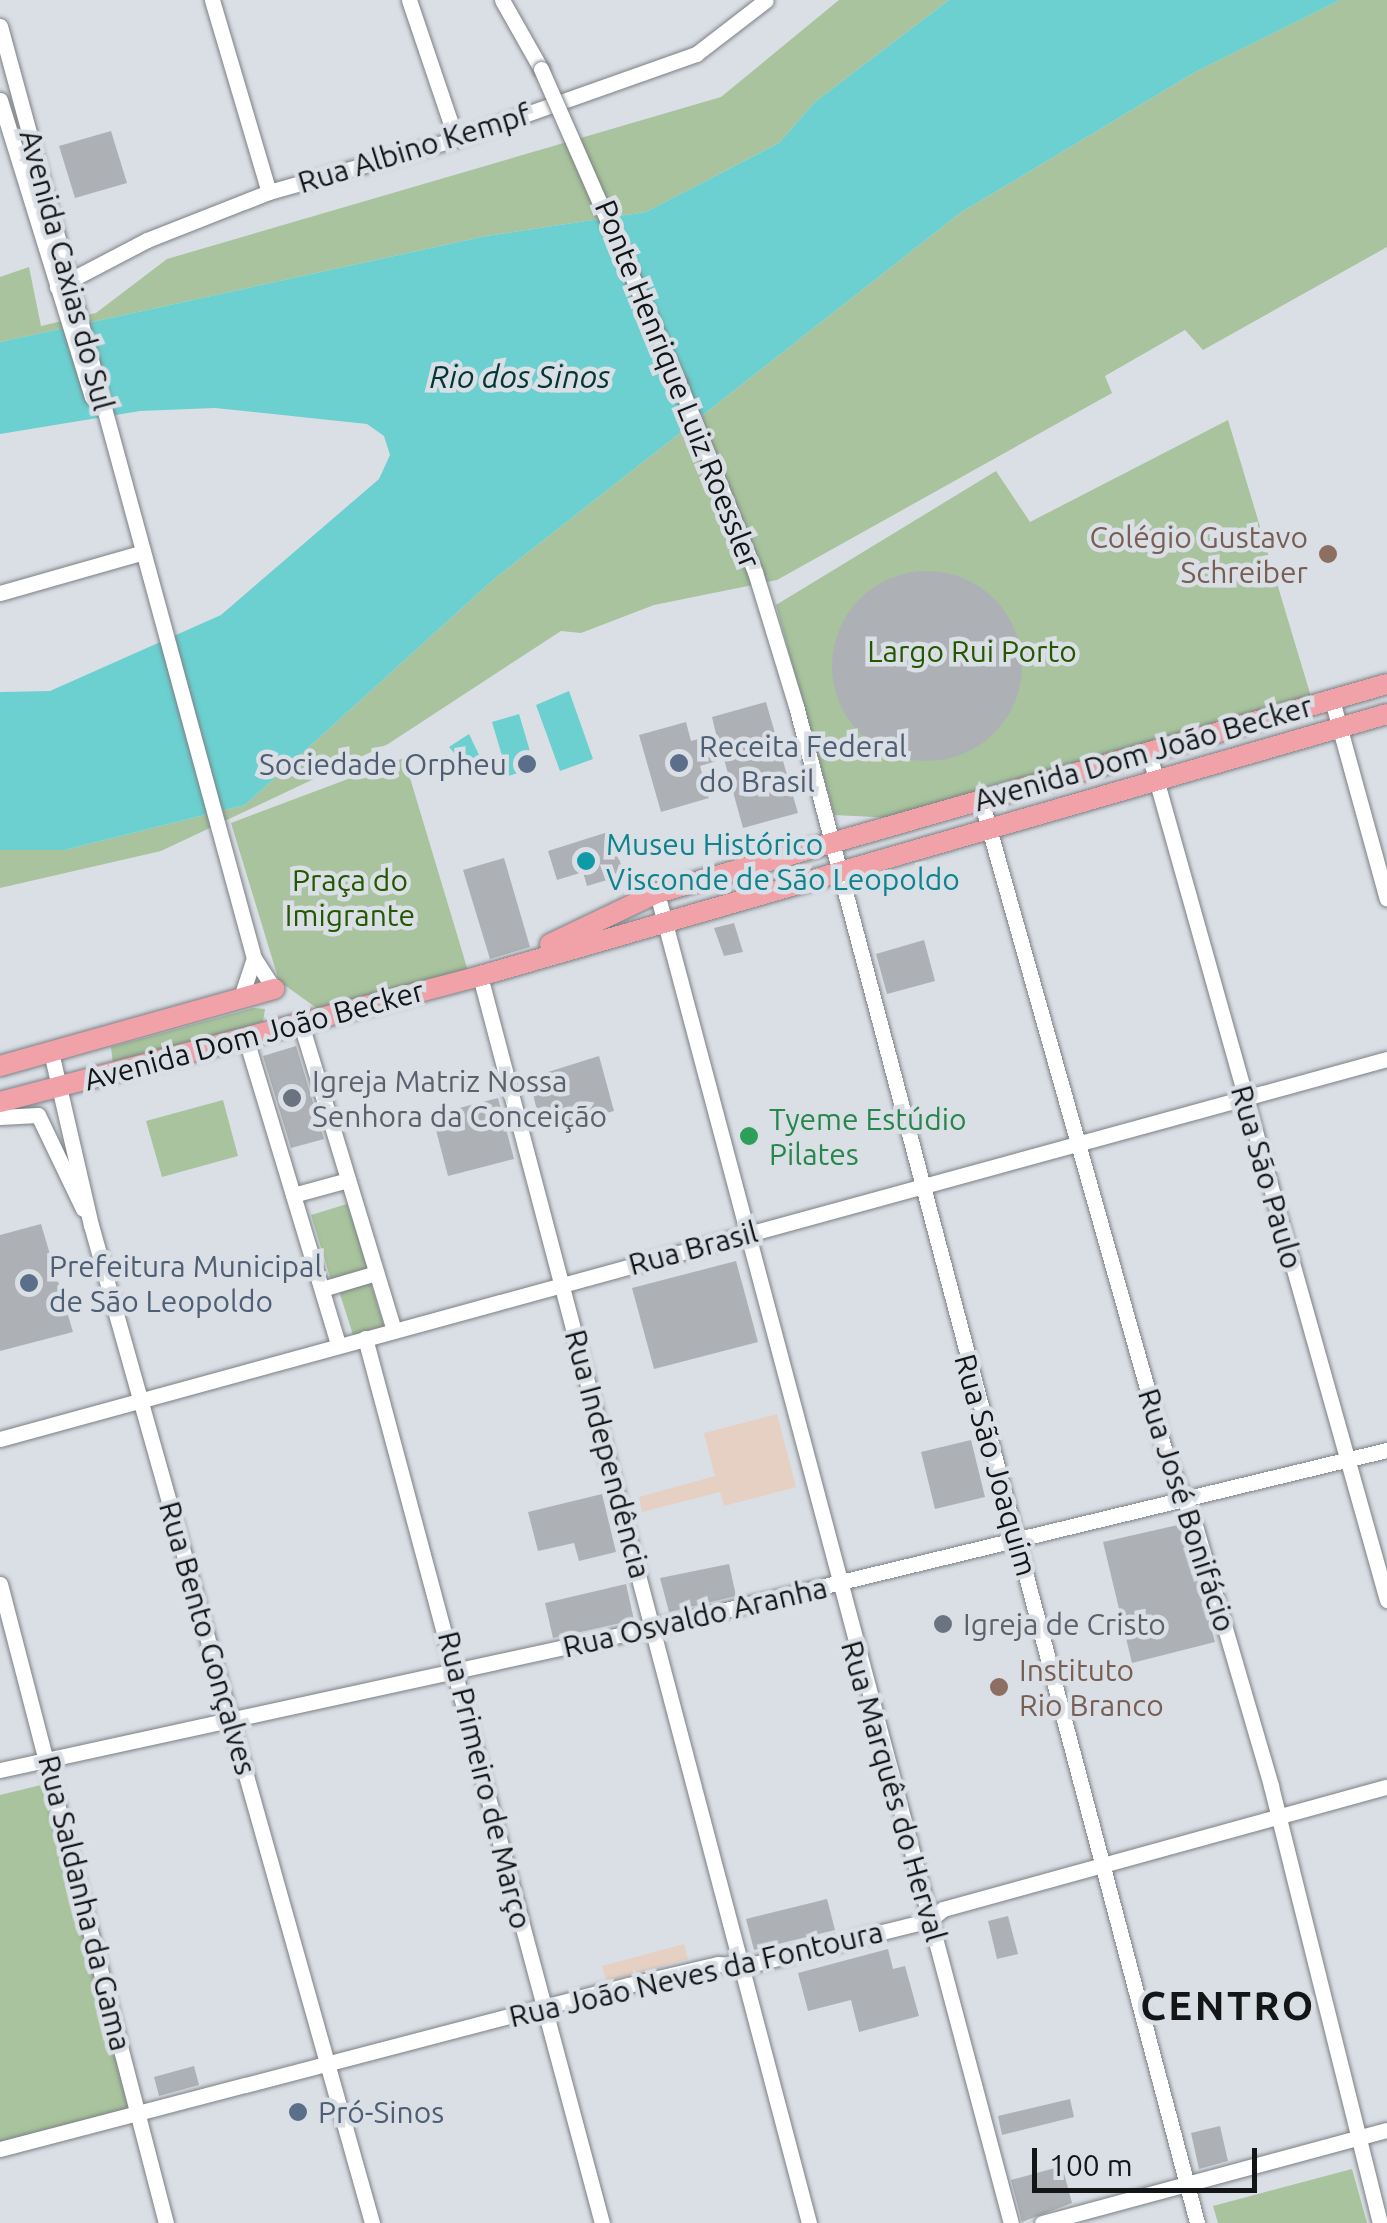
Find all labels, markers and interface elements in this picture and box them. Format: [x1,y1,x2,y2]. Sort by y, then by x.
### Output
street label: Rua Albino Kempf [293,96,535,200]
street label: Avenida Caxias do Sul [12,126,122,414]
street label: Ponte Henrique Luiz Roessler [588,195,768,573]
water label: Rio dos Sinos [430,357,610,395]
place label: Colégio Gustavo Schreiber [1089,519,1308,590]
marker: Colégio Gustavo Schreiber [1317,543,1339,565]
park label: Largo Rui Porto [867,633,1077,669]
street label: Avenida Dom João Becker [970,687,1316,819]
place label: Receita Federal do Brasil [699,728,907,798]
place label: Sociedade Orpheu [259,746,507,782]
marker: Receita Federal do Brasil [668,752,690,774]
marker: Sociedade Orpheu [516,753,538,775]
place label: Museu Histórico Visconde de São Leopoldo [606,826,960,896]
marker: Museu Histórico Visconde de São Leopoldo [575,850,597,872]
park label: Praça do Imigrante [285,862,415,932]
street label: Avenida Dom João Becker [80,972,428,1098]
place label: Igreja Matriz Nossa Senhora da Conceição [312,1063,607,1134]
street label: Rua São Paulo [1224,1081,1310,1273]
marker: Igreja Matriz Nossa Senhora da Conceição [281,1087,303,1109]
place label: Tyeme Estúdio Pilates [769,1101,967,1172]
marker: Tyeme Estúdio Pilates [738,1125,760,1147]
street label: Rua Brasil [625,1214,761,1282]
place label: Prefeitura Municipal de São Leopoldo [49,1248,322,1318]
marker: Prefeitura Municipal de São Leopoldo [18,1272,40,1294]
street label: Rua Independência [557,1326,659,1582]
street label: Rua São Joaquim [947,1350,1045,1580]
street label: Rua José Bonifácio [1131,1384,1243,1636]
street label: Rua Bento Gonçalves [152,1497,264,1779]
street label: Rua Osvaldo Aranha [559,1569,831,1665]
place label: Igreja de Cristo [963,1606,1166,1642]
marker: Igreja de Cristo [932,1613,954,1635]
street label: Rua Primeiro de Março [431,1627,539,1933]
street label: Rua Marquês do Herval [834,1636,954,1946]
place label: Instituto Rio Branco [1019,1652,1164,1722]
marker: Instituto Rio Branco [988,1676,1010,1698]
street label: Rua Saldanha da Gama [31,1752,139,2054]
street label: Rua João Neves da Fontoura [506,1913,886,2035]
district label: CENTRO [1140,1982,1316,2030]
place label: Pró-Sinos [318,2094,444,2130]
marker: Pró-Sinos [287,2101,309,2123]
scale bar [1037,2128,1262,2190]
text: 100 m [1049,2148,1133,2182]

